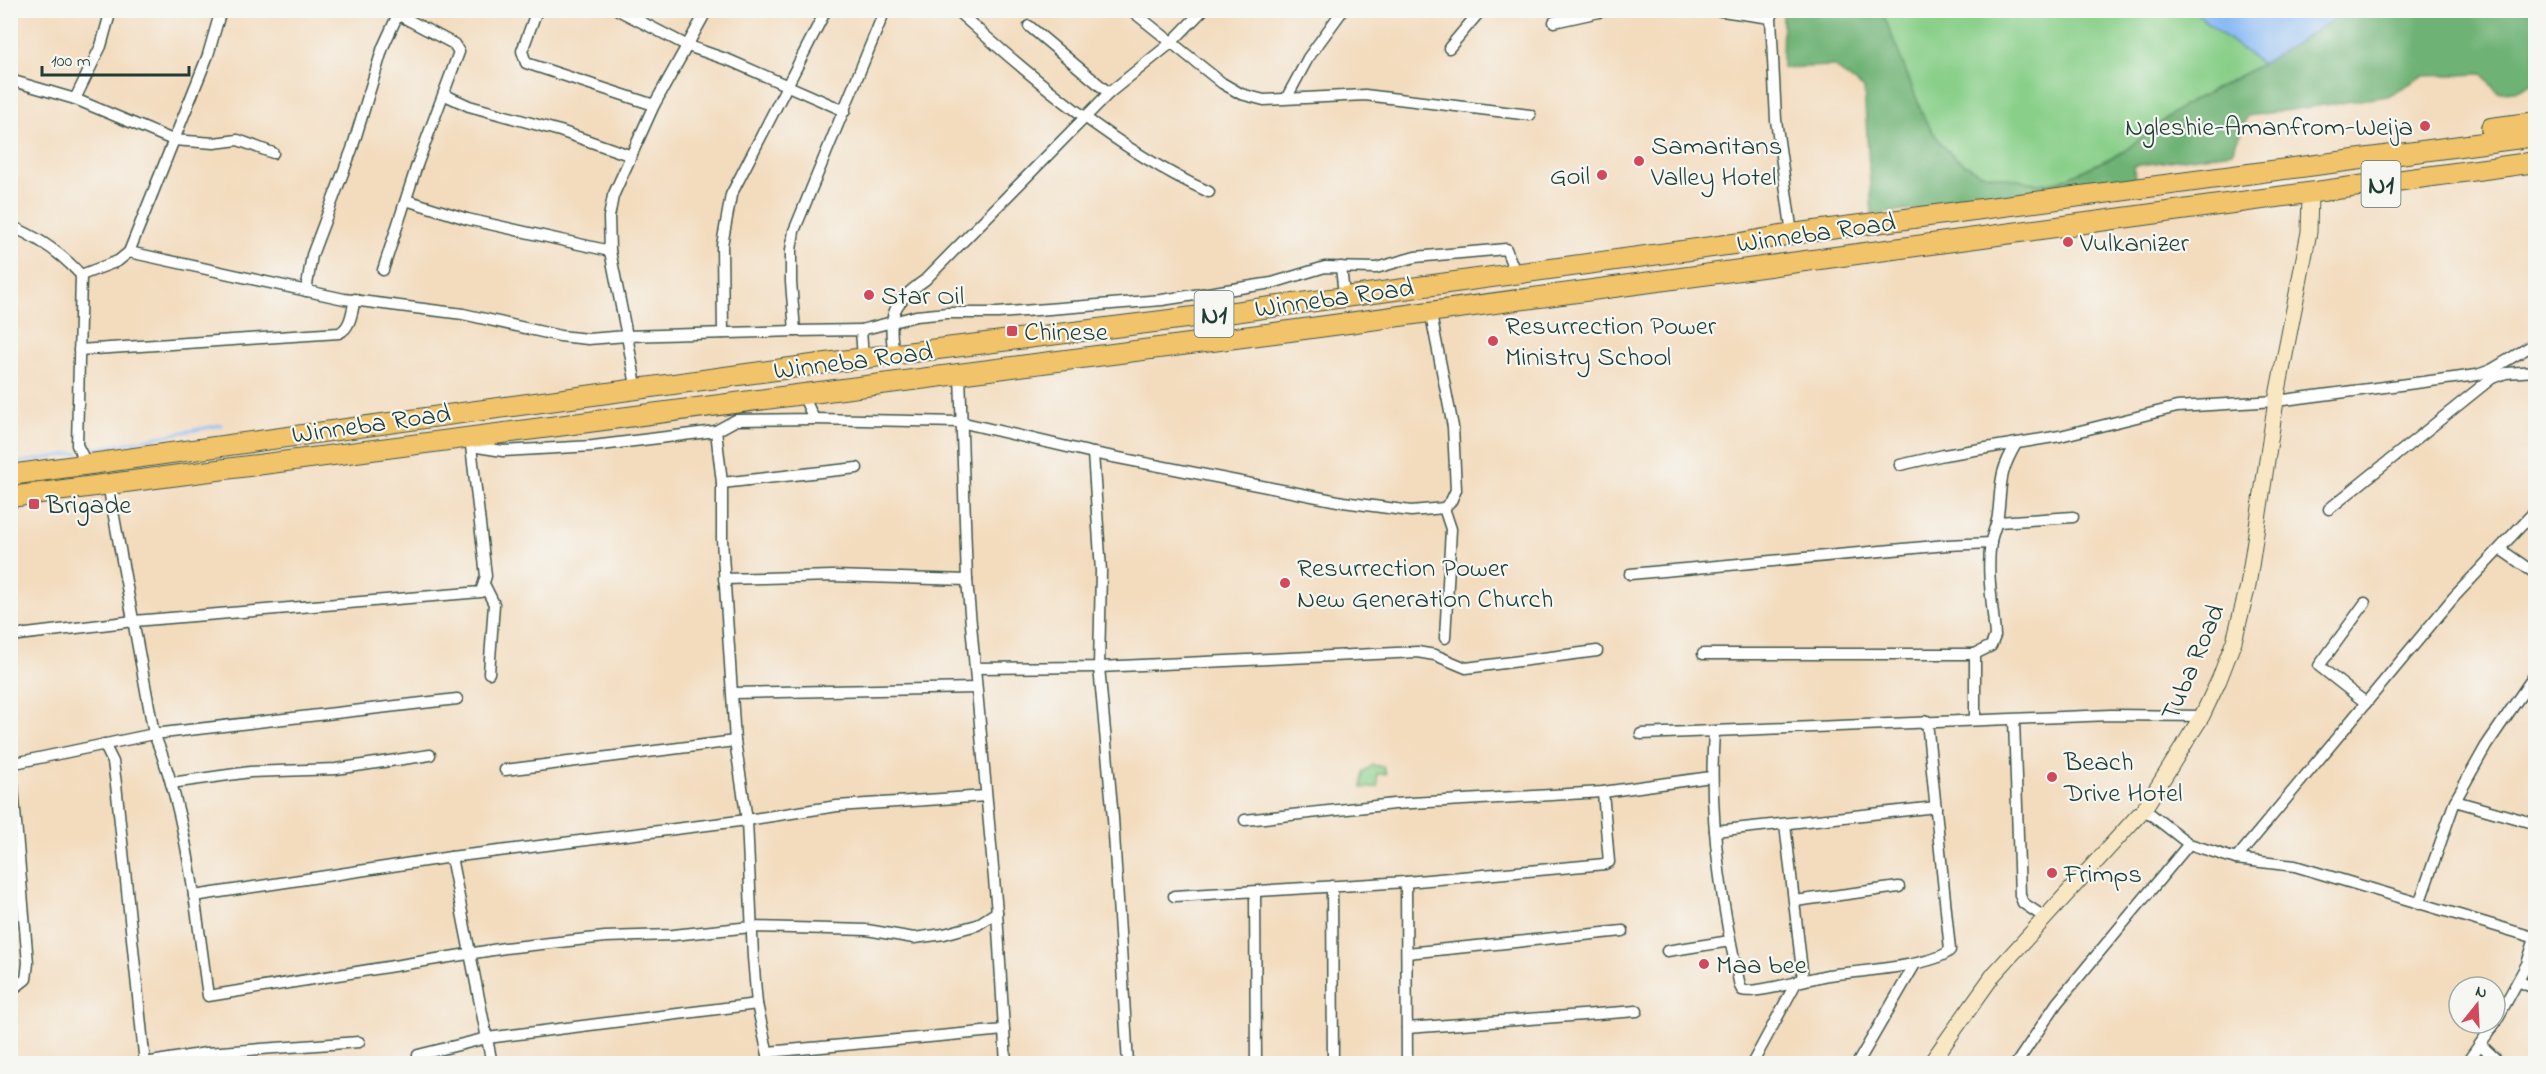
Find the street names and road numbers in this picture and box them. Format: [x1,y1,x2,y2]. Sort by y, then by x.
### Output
road number: N1 [2362,161,2400,207]
street label: Winneba Road [1734,204,1898,265]
street label: Winneba Road [1252,269,1416,330]
road number: N1 [1194,291,1234,337]
street label: Winneba Road [771,333,935,392]
street label: Winneba Road [289,395,453,456]
street label: Tuba Road [2152,599,2236,727]

